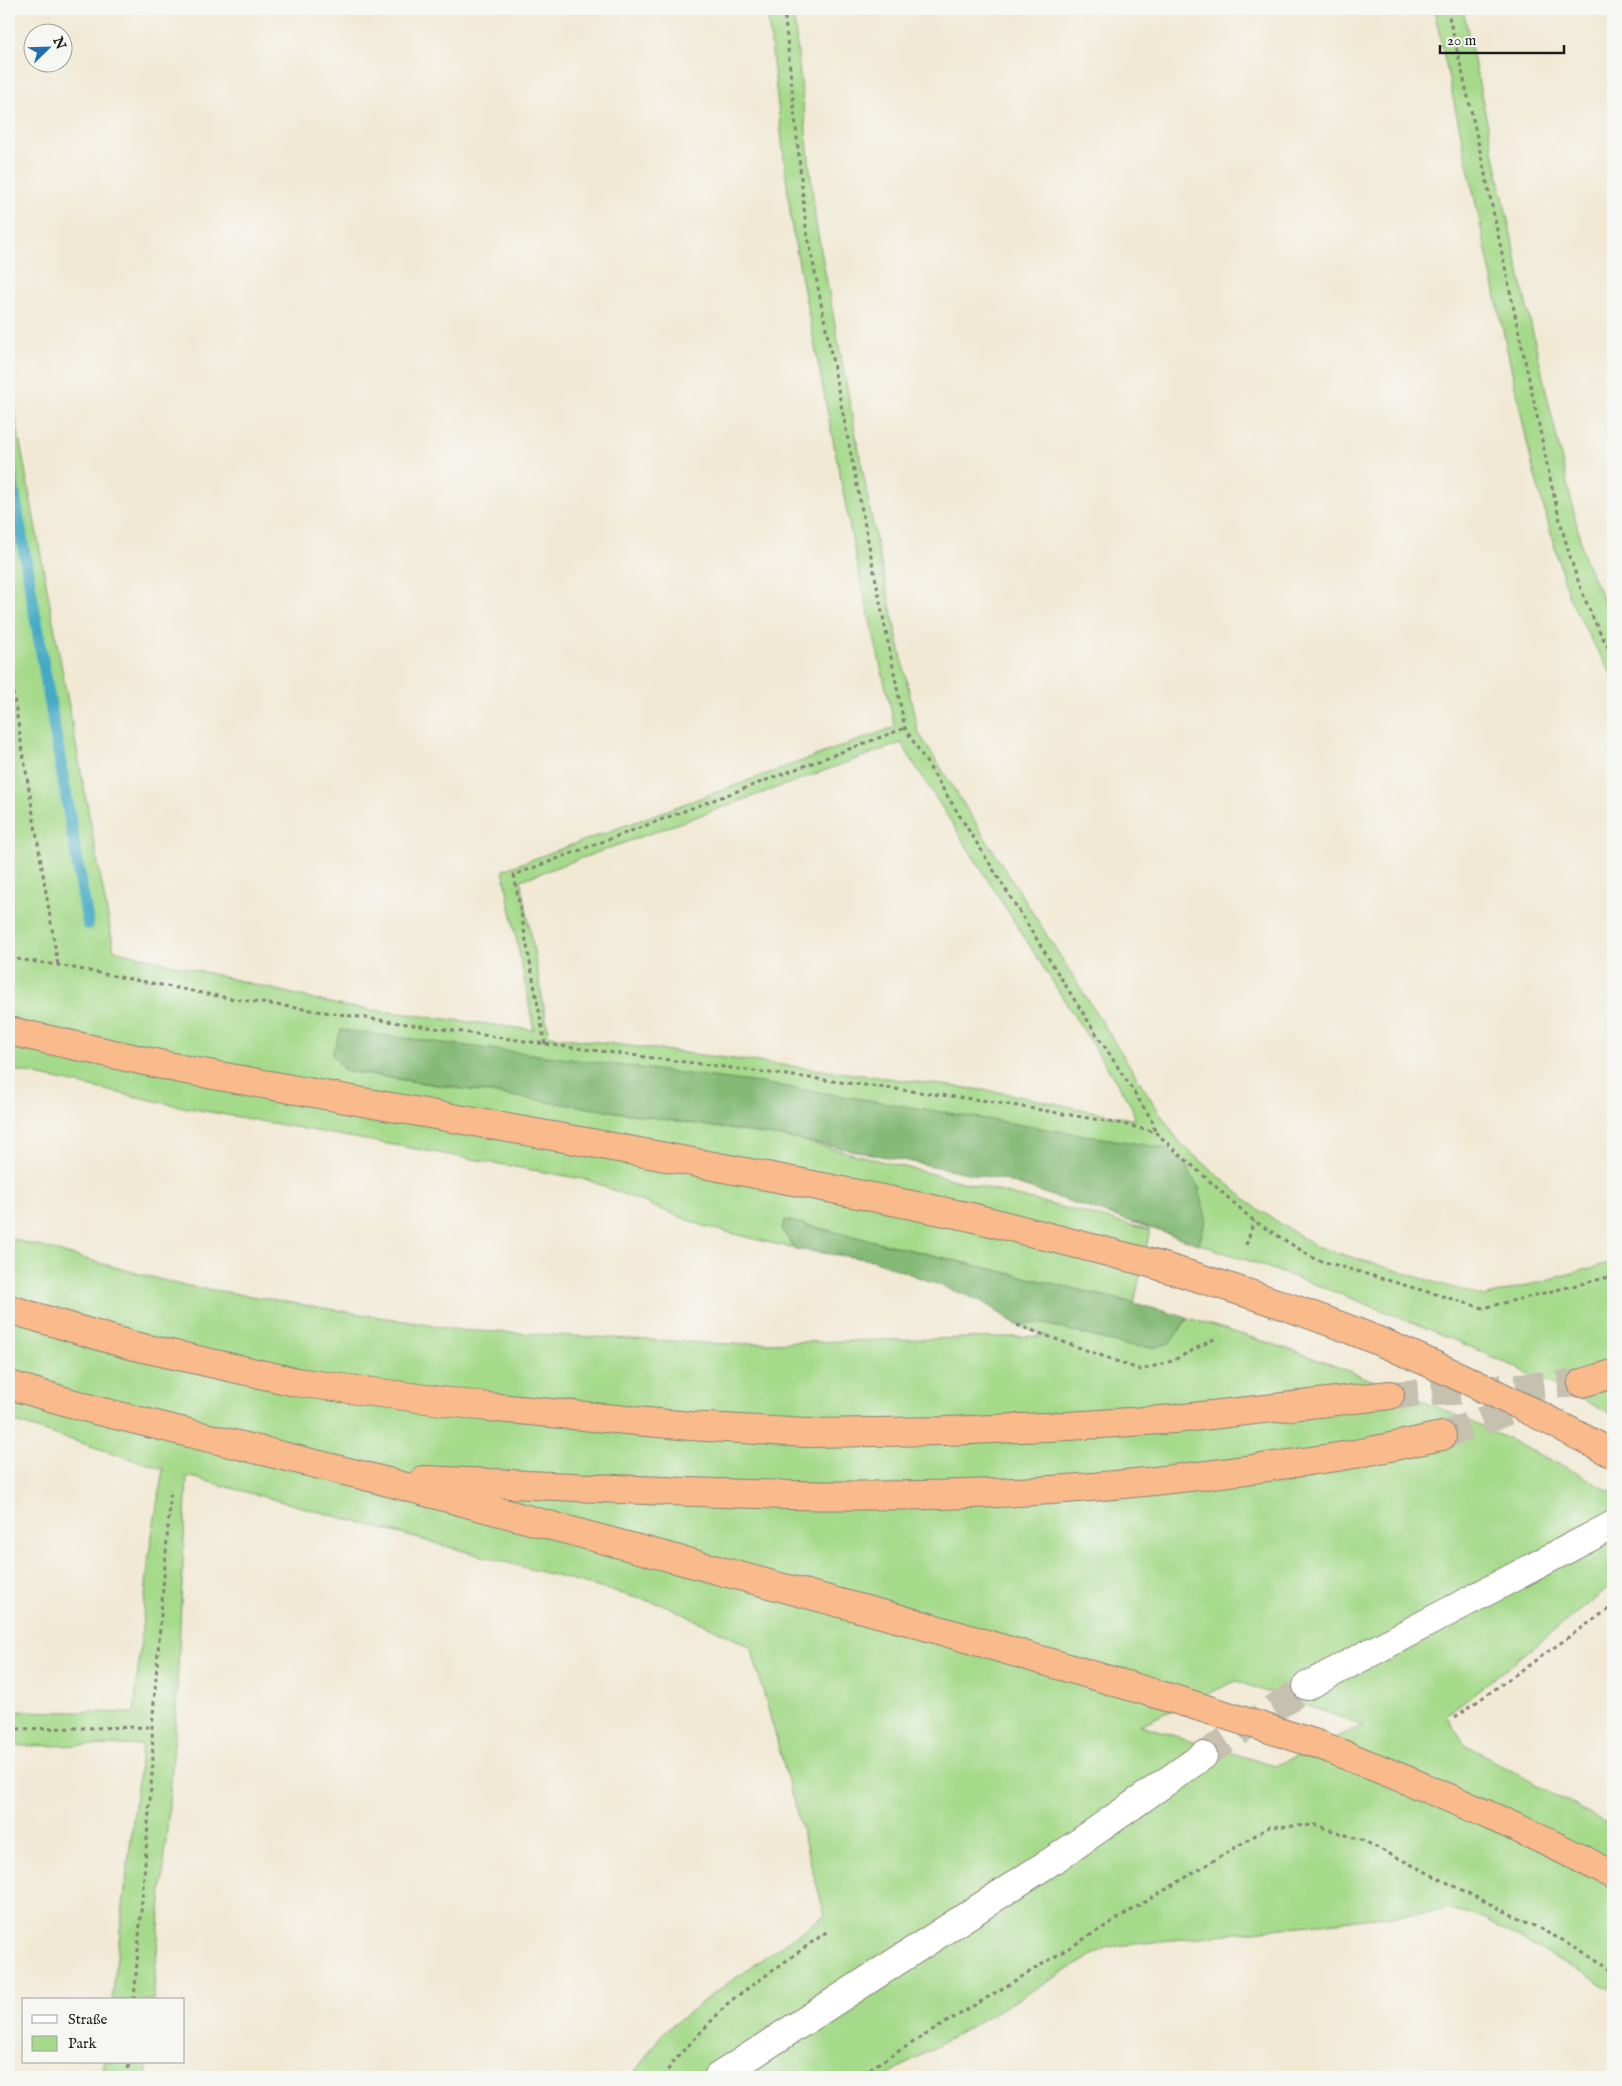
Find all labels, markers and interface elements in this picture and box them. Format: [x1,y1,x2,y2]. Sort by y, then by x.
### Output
north arrow [22,22,72,72]
scale bar [1440,22,1563,54]
text: 20 m [1447,31,1477,50]
text: N [48,33,70,52]
legend [22,1998,185,2064]
text: Straße [68,2010,108,2029]
text: Park [68,2034,98,2053]

